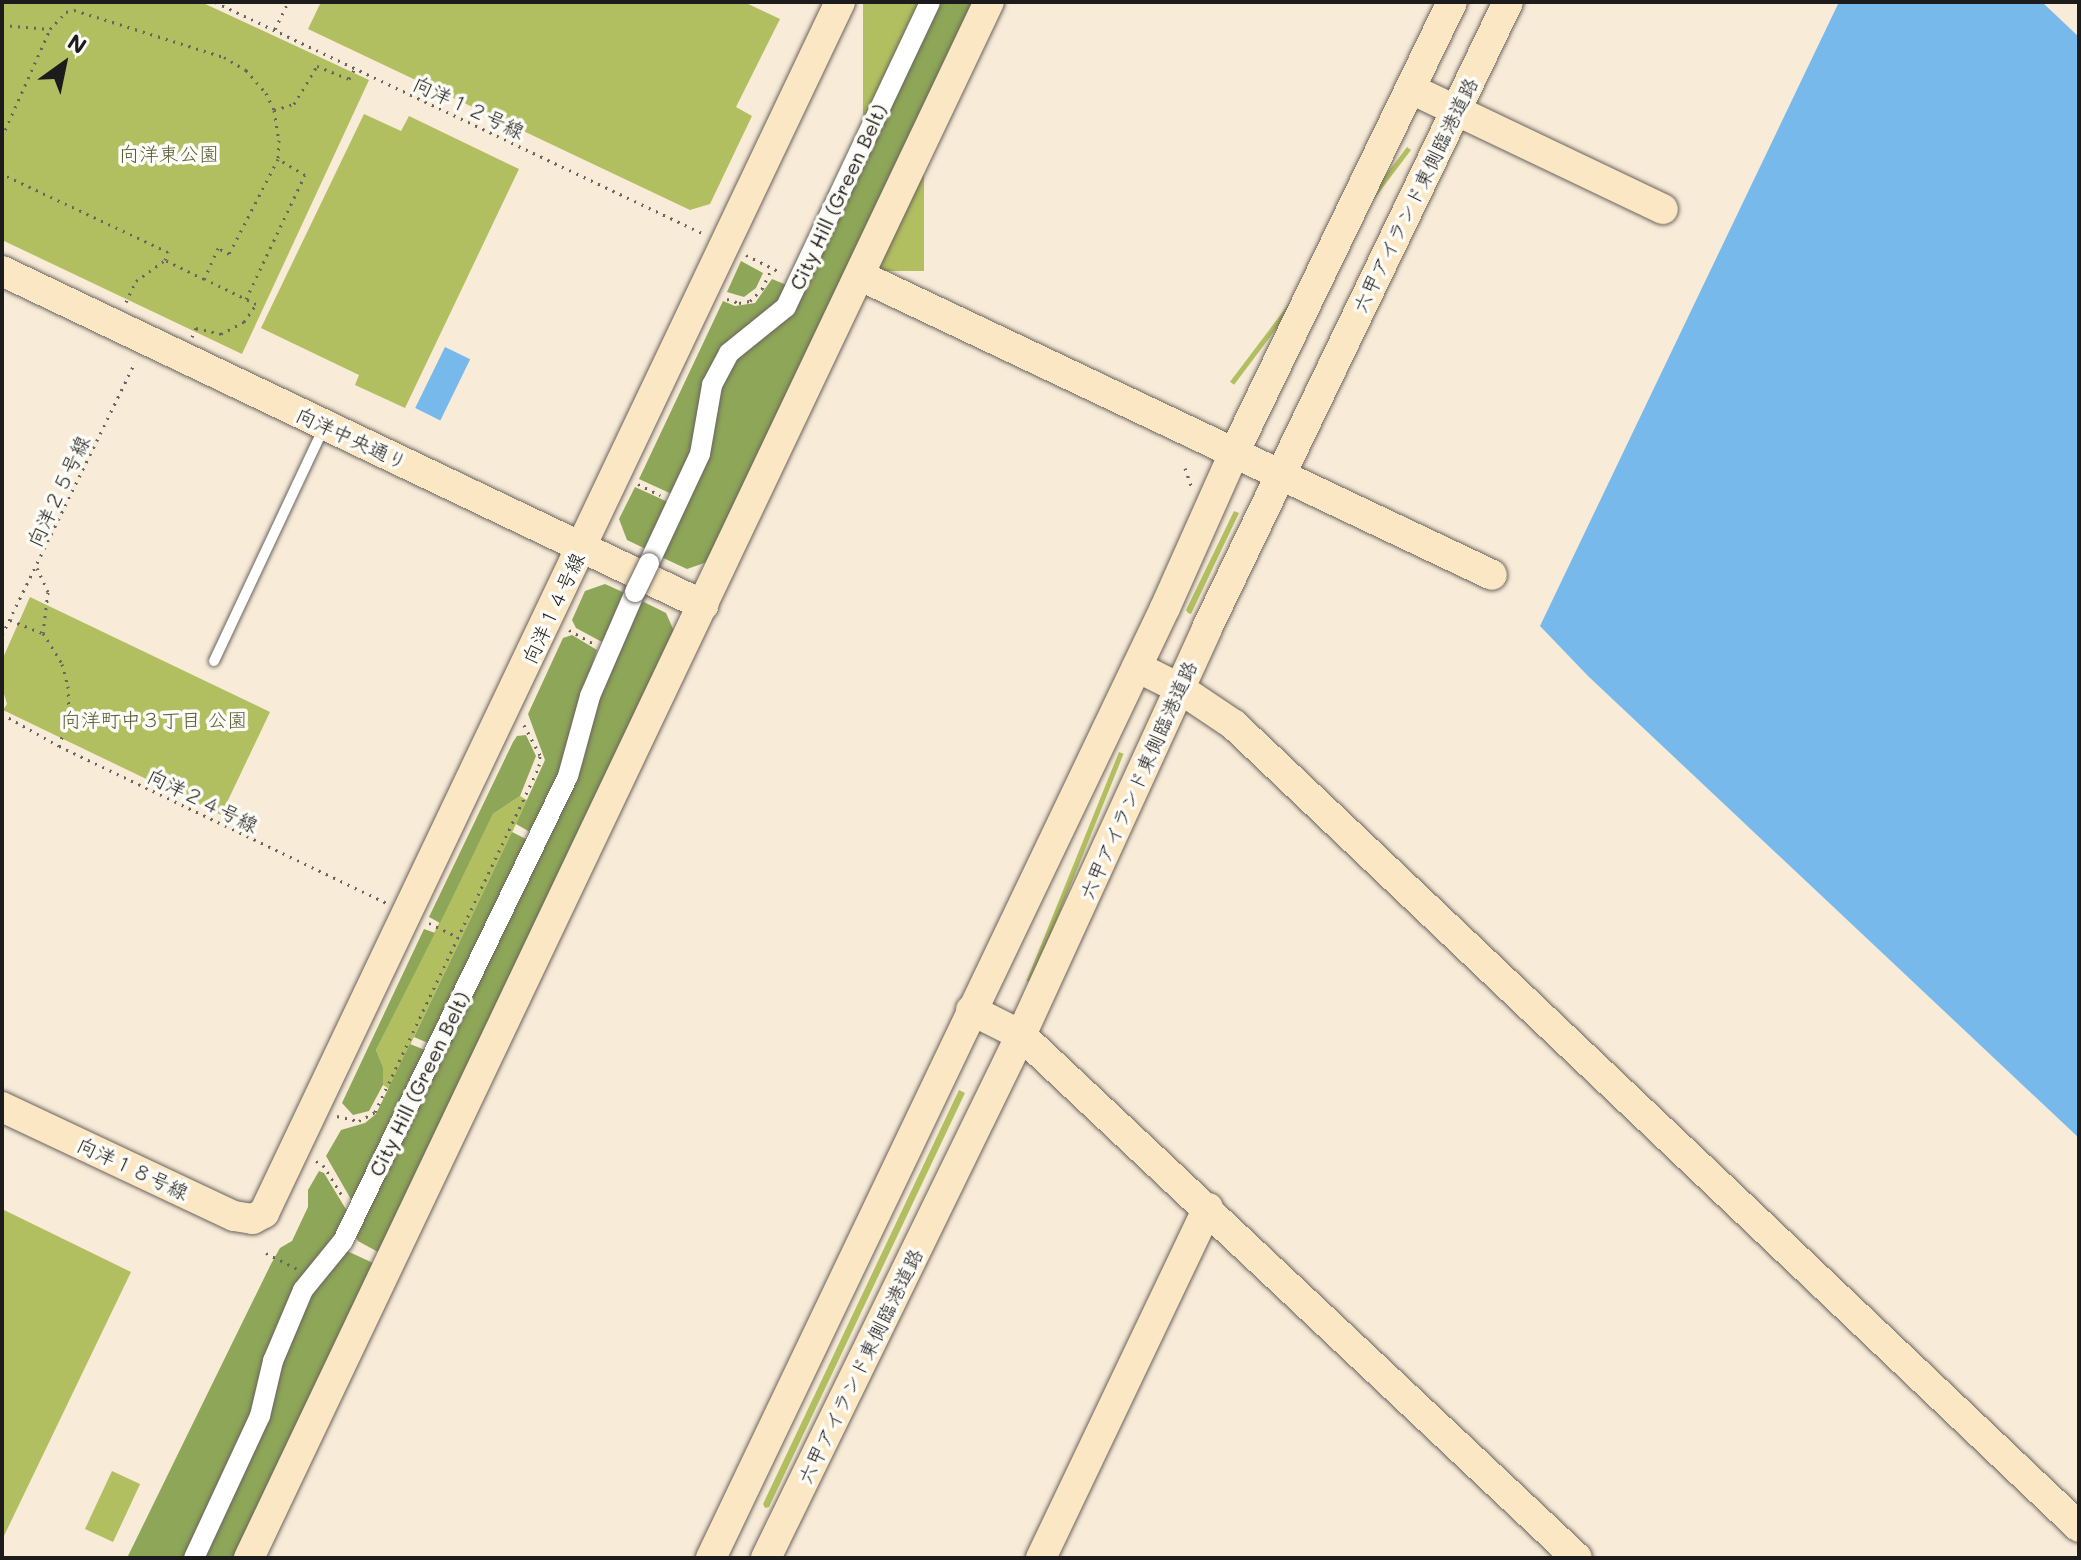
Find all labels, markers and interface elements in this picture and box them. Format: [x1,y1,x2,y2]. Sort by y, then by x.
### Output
north arrow [24,24,104,104]
text: N [62,27,92,60]
street label: 向洋１２号線 [410,71,528,143]
street label: 六甲アイランド東側臨港道路 [1347,73,1483,317]
street label: City Hill (Green Belt) [784,100,892,294]
park label: 向洋東公園 [119,141,219,165]
street label: 向洋中央通り [293,402,411,474]
street label: 向洋２５号線 [22,432,94,550]
street label: 向洋１４号線 [517,549,589,667]
street label: 六甲アイランド東側臨港道路 [1074,656,1202,904]
park label: 向洋町中３丁目 公園 [61,707,247,731]
street label: 向洋２４号線 [144,763,262,837]
street label: City Hill (Green Belt) [364,988,474,1180]
street label: 向洋１８号線 [74,1132,192,1204]
street label: 六甲アイランド東側臨港道路 [792,1244,928,1488]

